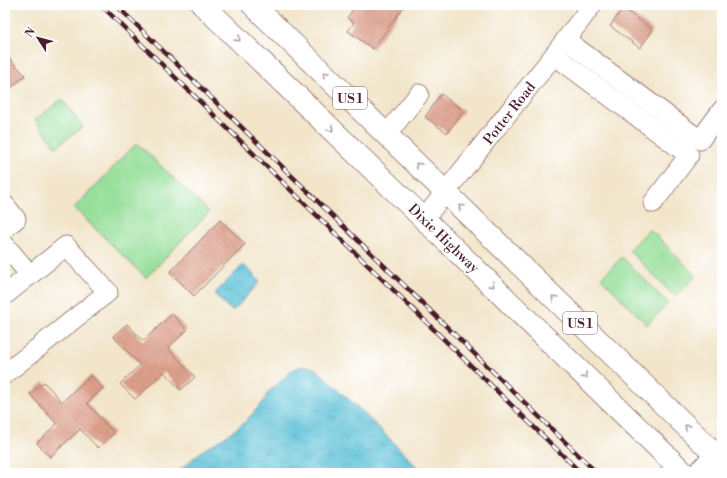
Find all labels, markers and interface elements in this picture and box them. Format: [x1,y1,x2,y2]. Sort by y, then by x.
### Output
north arrow [18,18,58,58]
text: N [22,25,39,40]
one-way arrow [233,34,241,42]
one-way arrow [322,71,330,79]
street label: Potter Road [480,79,540,149]
road number: US 1 [333,87,367,109]
one-way arrow [326,124,334,132]
one-way arrow [415,162,423,170]
street label: Dixie Highway [404,200,483,277]
one-way arrow [458,204,466,212]
one-way arrow [487,280,495,288]
one-way arrow [551,295,559,302]
road number: US 1 [563,312,597,334]
one-way arrow [580,371,588,379]
one-way arrow [684,424,692,432]

